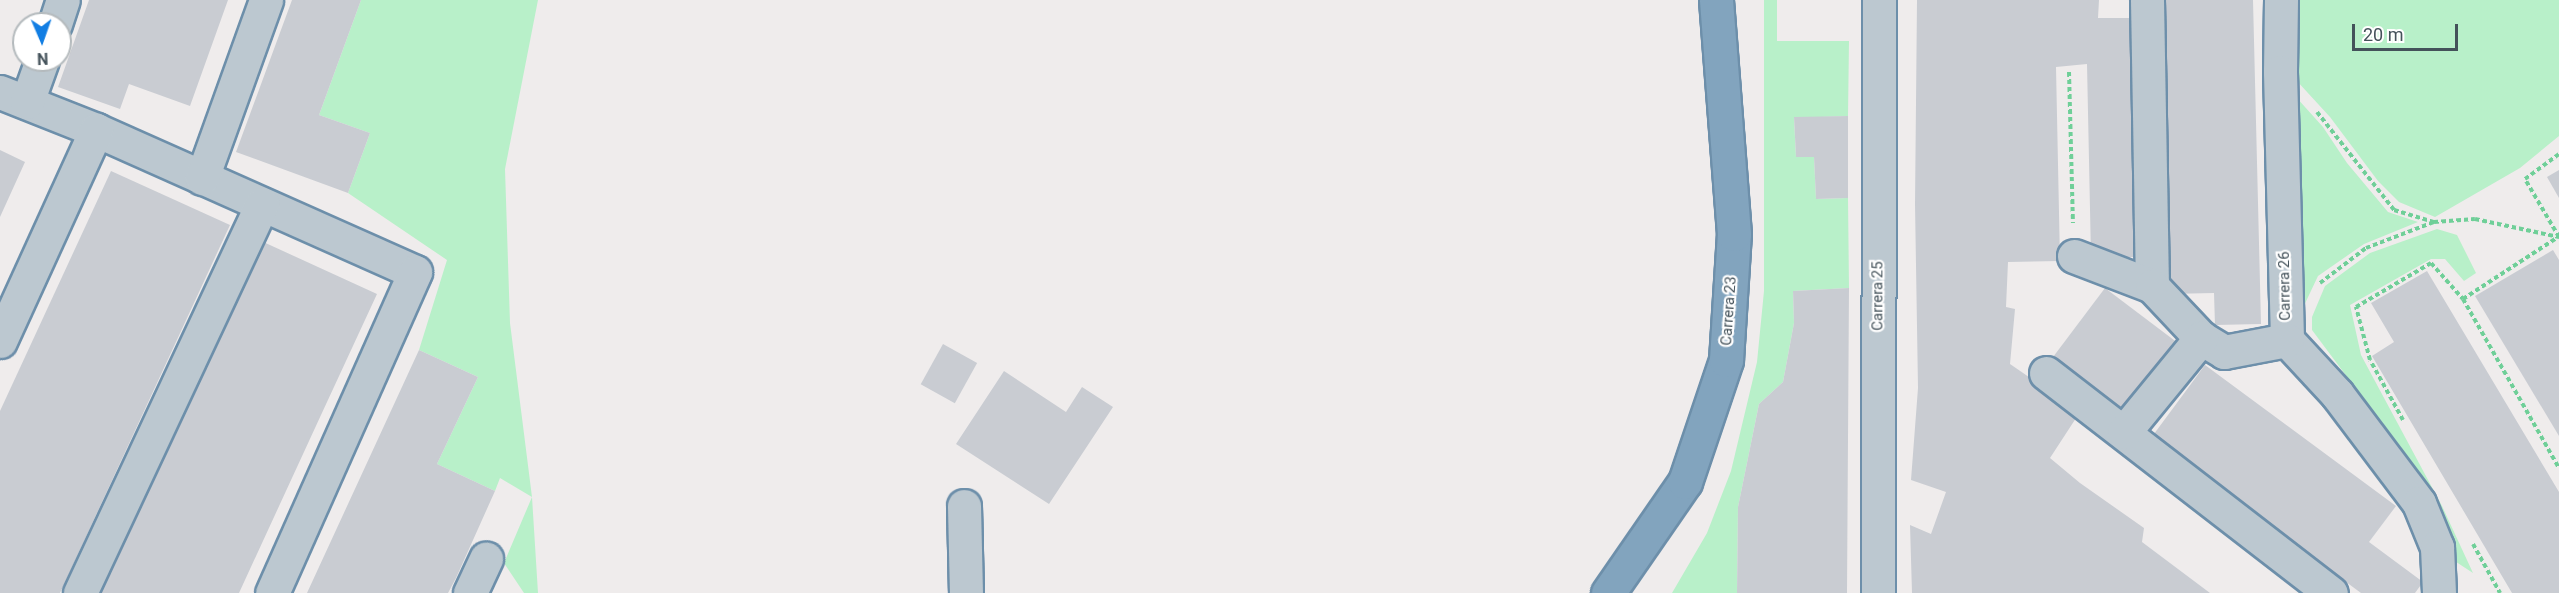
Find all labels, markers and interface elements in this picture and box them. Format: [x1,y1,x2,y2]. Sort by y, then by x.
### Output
north arrow [12,12,72,72]
scale bar [2355,12,2462,50]
text: 20 m [2363,24,2403,45]
text: N [37,49,49,68]
street label: Carrera 26 [2275,251,2295,321]
street label: Carrera 25 [1869,261,1887,331]
street label: Carrera 23 [1718,276,1740,346]

